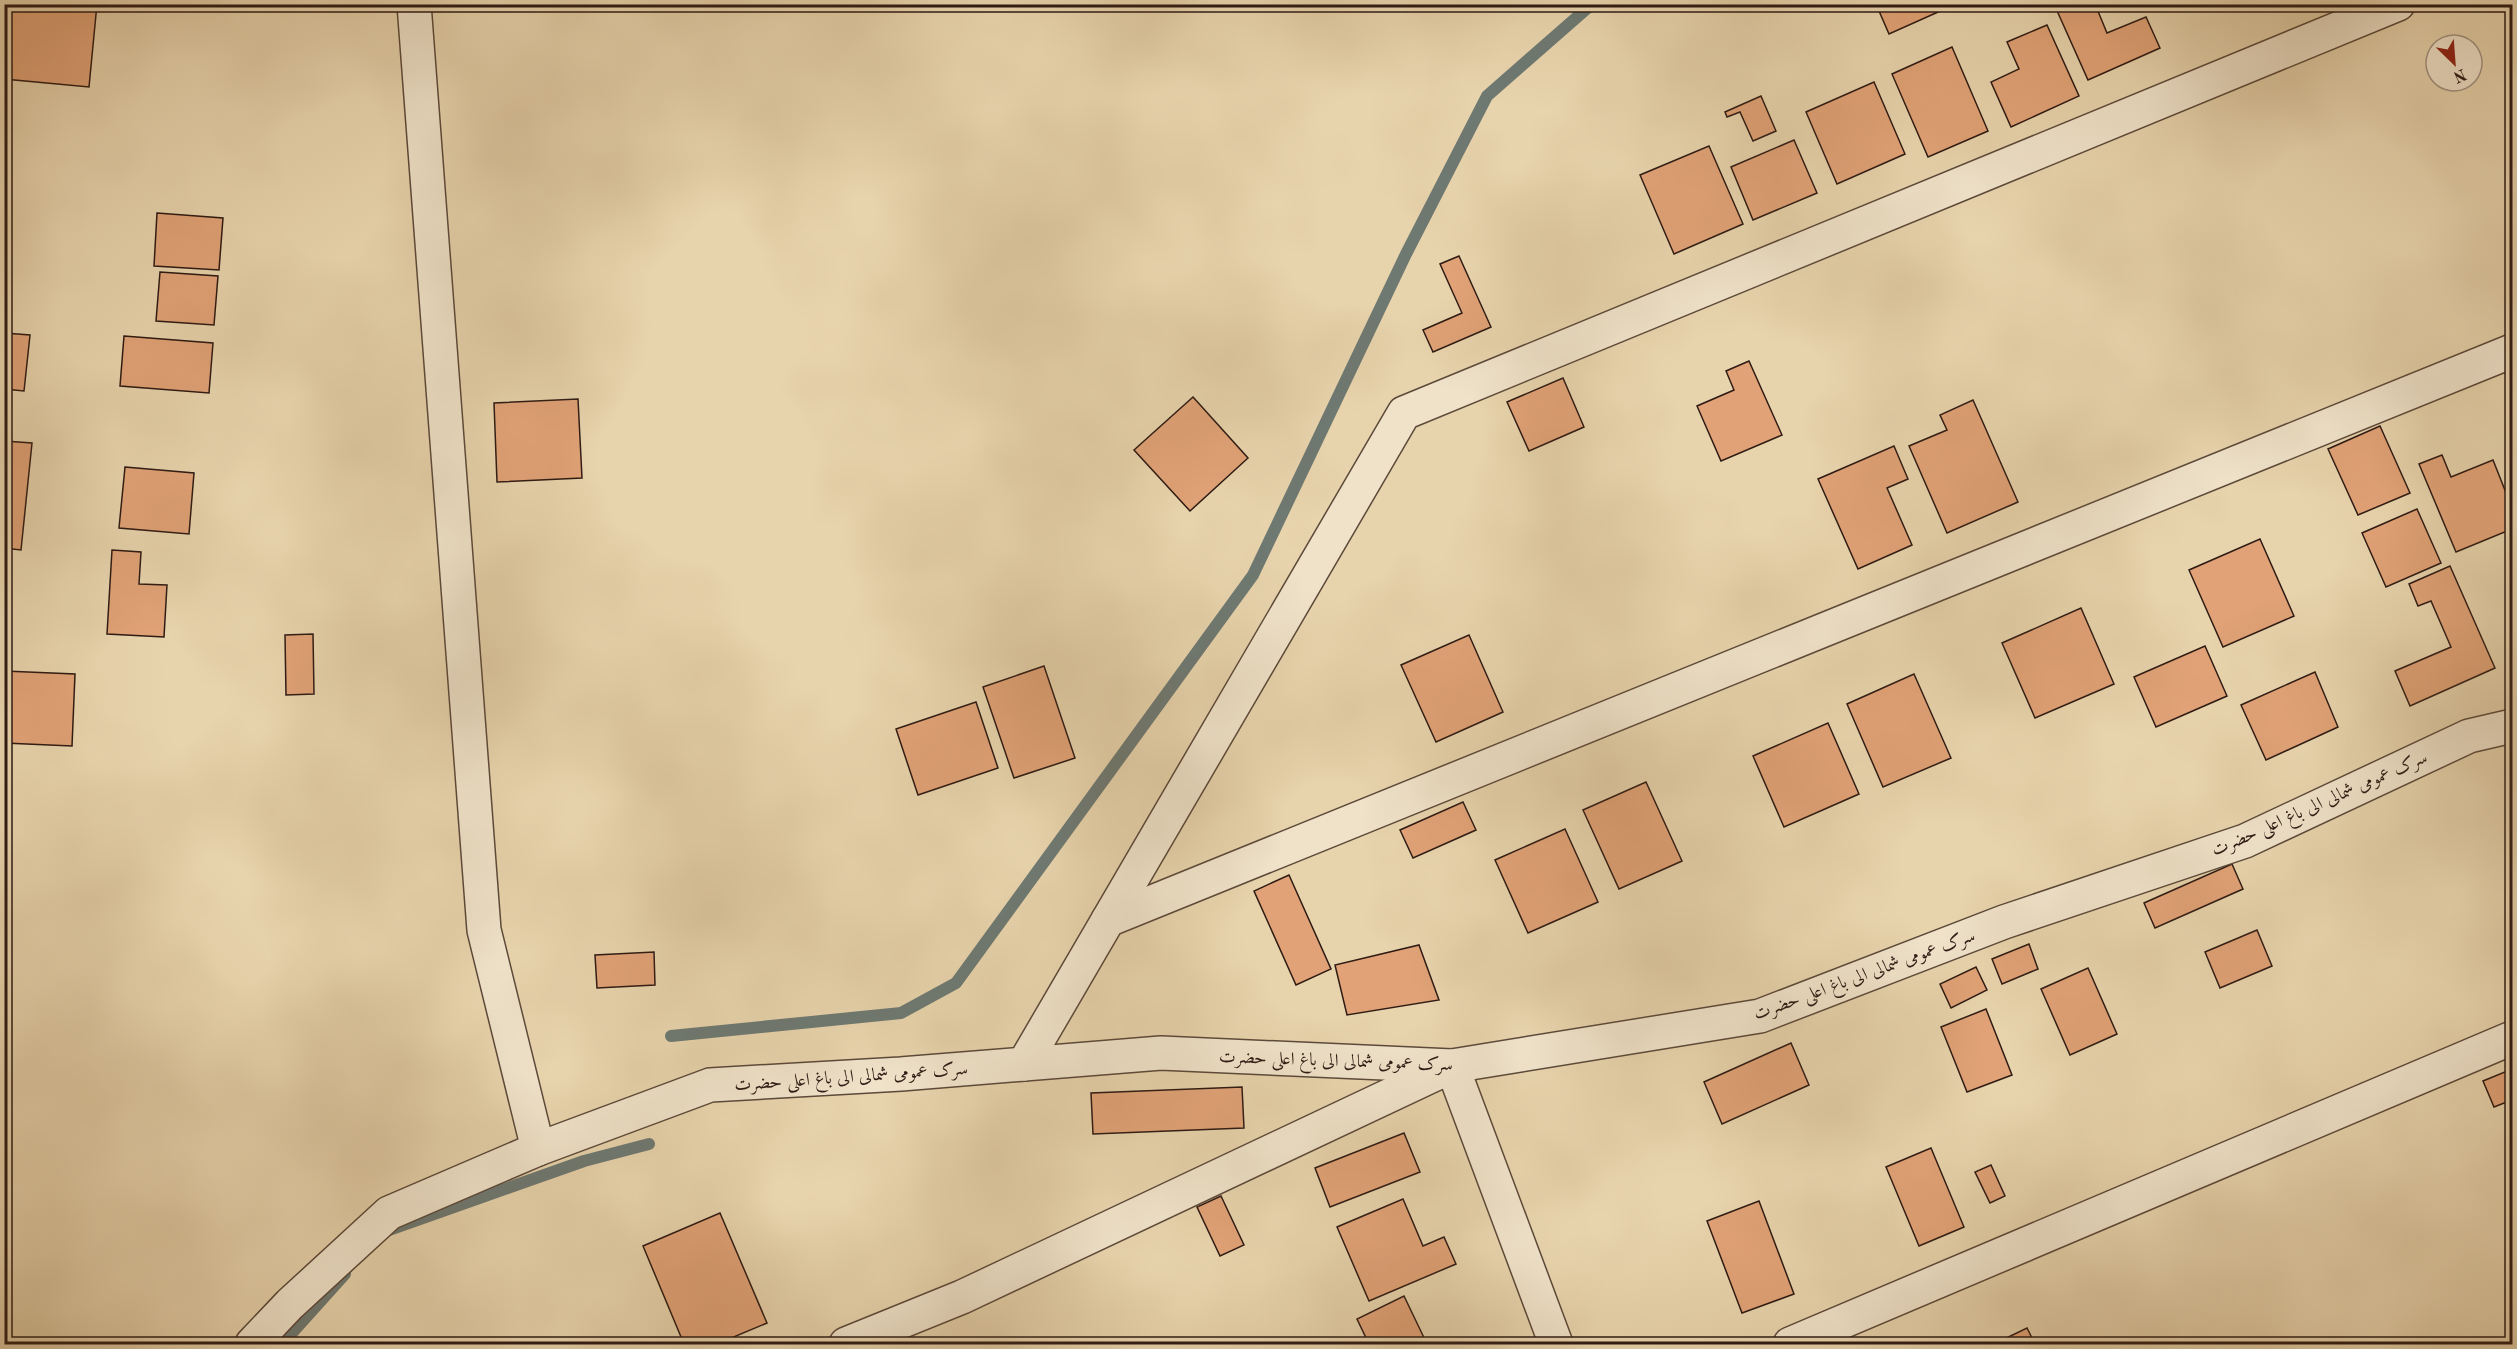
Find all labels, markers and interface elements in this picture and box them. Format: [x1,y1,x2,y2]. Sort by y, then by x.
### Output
north arrow [2424,33,2484,93]
text: N [2450,65,2468,85]
street label: سرک عمومی شمالی الی باغ اعلی حضرت [2209,748,2432,864]
street label: سرک عمومی شمالی الی باغ اعلی حضرت [1751,926,1979,1028]
street label: سرک عمومی شمالی الی باغ اعلی حضرت [1219,1048,1453,1079]
street label: سرک عمومی شمالی الی باغ اعلی حضرت [734,1060,969,1099]

